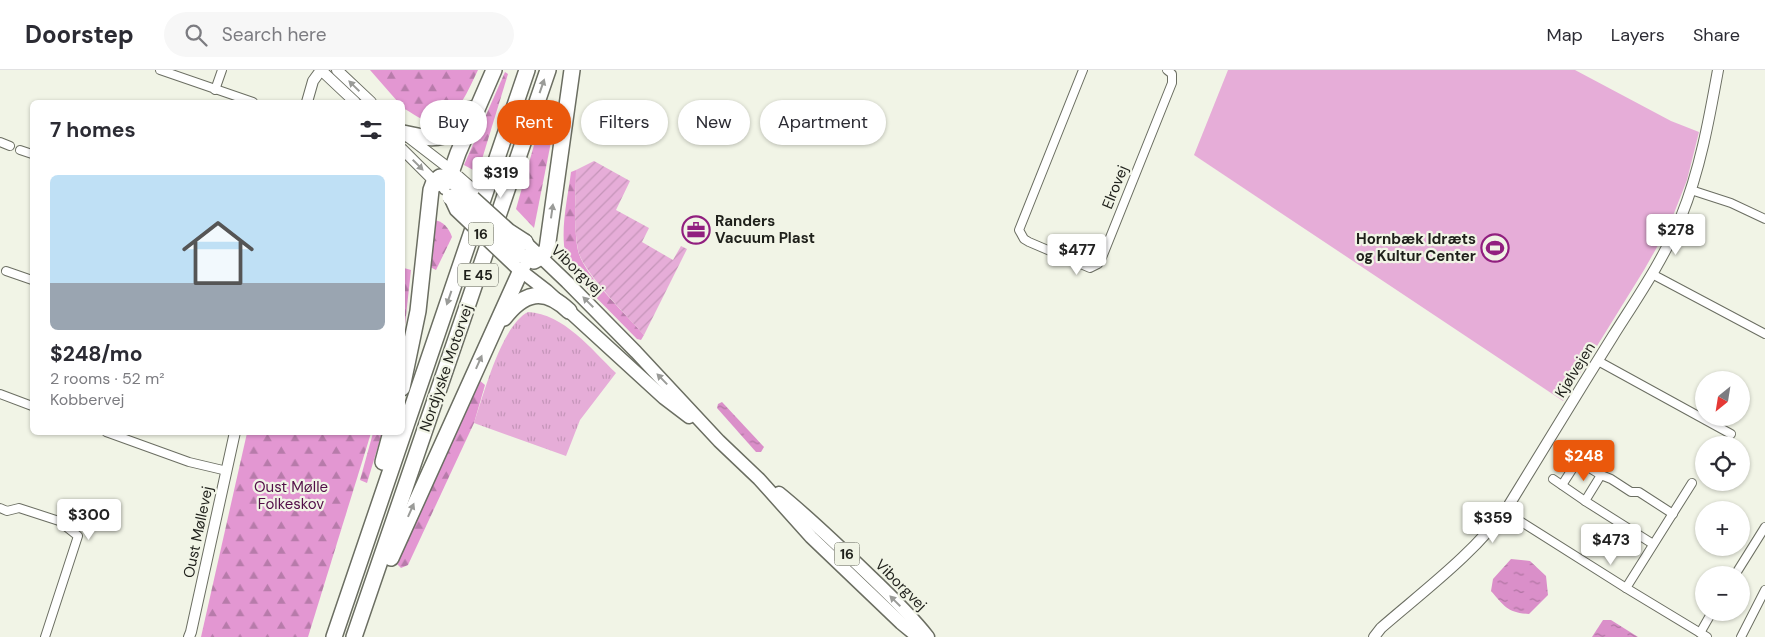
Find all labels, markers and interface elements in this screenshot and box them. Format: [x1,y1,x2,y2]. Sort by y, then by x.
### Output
search box [164,12,514,57]
text: Doorstep [25,19,134,50]
icon: search [182,21,210,49]
text: Search here [222,22,327,47]
text: Map [1547,23,1583,47]
text: Layers [1611,23,1665,47]
text: Share [1693,23,1740,47]
one-way arrow [539,78,546,93]
one-way arrow [348,80,360,92]
chip: Buy [420,100,487,145]
chip: Rent [497,100,571,145]
chip: Filters [581,100,668,145]
chip: New [678,100,750,145]
chip: Apartment [760,100,886,145]
text: 7 homes [50,116,136,144]
icon: filters [357,116,385,144]
pin: $319 [471,156,531,199]
one-way arrow [412,159,424,171]
text: $319 [483,162,519,183]
street label: Elrovej [1097,162,1133,212]
one-way arrow [549,202,557,218]
icon: home [173,208,263,298]
place label: Randers Vacuum Plast [715,211,815,248]
pin: $278 [1646,214,1706,256]
office icon: Randers Vacuum Plast [681,215,711,245]
text: $278 [1657,219,1695,240]
road number: 16 [468,222,494,245]
place label: Hornbæk Idræts og Kultur Center [1356,229,1476,266]
sports icon: Hornbæk Idræts og Kultur Center [1480,233,1510,263]
pin: $477 [1047,234,1107,276]
text: $477 [1058,239,1096,260]
street label: Viborgvej [547,240,607,300]
road number: E 45 [458,264,498,286]
one-way arrow [445,291,452,306]
one-way arrow [582,297,594,309]
street label: Nordjyske Motorvej [415,302,477,434]
street label: Kjølvejen [1550,339,1600,401]
text: $248/mo [50,340,142,368]
one-way arrow [475,355,483,369]
text: 2 rooms · 52 m² [50,368,165,389]
north arrow [1695,371,1750,426]
map controls [1695,371,1750,621]
one-way arrow [656,373,668,385]
text: Kobbervej [50,389,124,410]
button: locate [1695,436,1750,491]
pin: $248 [1554,440,1614,482]
text: $248 [1564,445,1604,466]
park label: Oust Mølle Folkeskov [254,477,328,514]
street label: Oust Møllevej [179,484,217,580]
pin: $300 [59,498,119,541]
button: + [1695,501,1750,556]
pin: $359 [1463,502,1523,544]
one-way arrow [408,503,416,517]
text: $300 [68,504,110,525]
text: $359 [1473,507,1513,528]
pin: $473 [1581,524,1641,566]
text: $473 [1592,529,1630,550]
road number: 16 [834,542,860,566]
street label: Viborgvej [871,555,931,615]
button: − [1695,566,1750,621]
one-way arrow [889,595,901,607]

